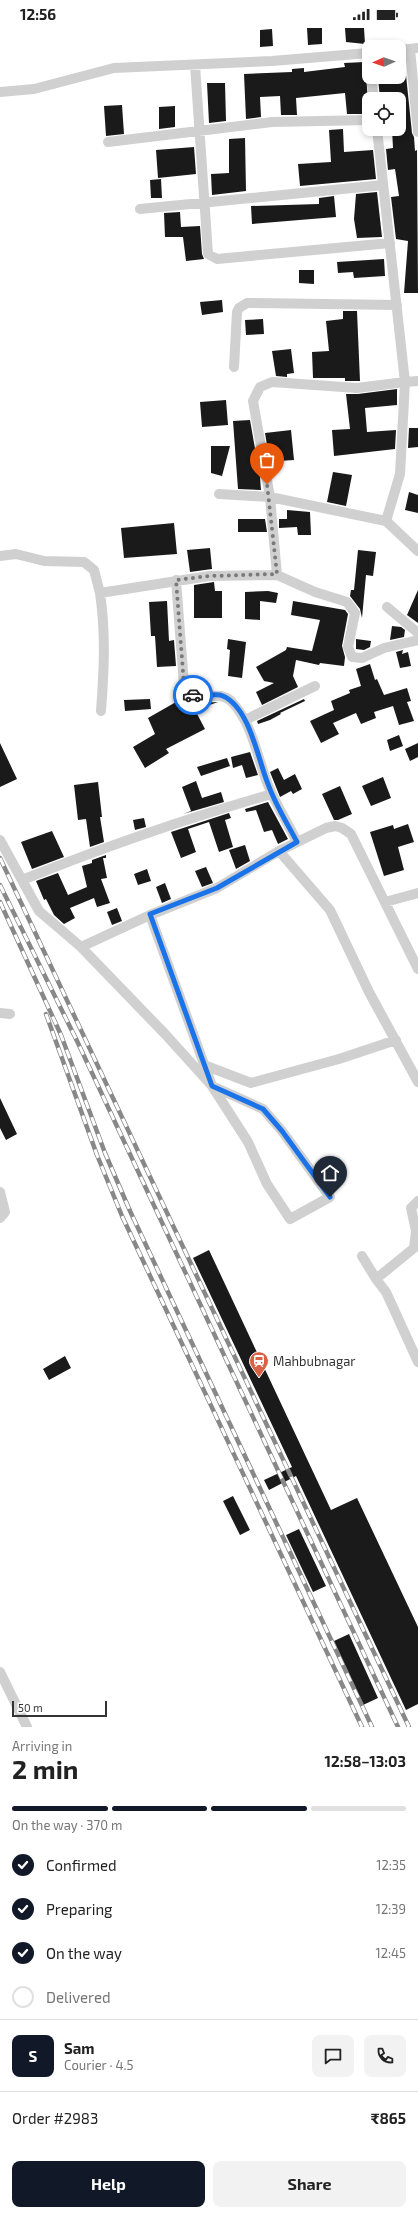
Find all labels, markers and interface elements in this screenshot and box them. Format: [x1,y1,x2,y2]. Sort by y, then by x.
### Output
text: 12:56 [20,5,56,23]
north arrow [362,40,406,84]
map controls [362,40,406,136]
button: locate [362,92,406,136]
pin [250,443,284,484]
icon: bag [256,449,278,471]
courier [173,675,213,715]
icon: car [182,684,204,706]
pin [313,1156,347,1197]
icon: home [319,1162,341,1184]
station icon: Mahbubnagar [248,1350,270,1378]
place label: Mahbubnagar [273,1353,356,1369]
scale bar [12,1699,107,1718]
text: 50 m [18,1701,43,1714]
text: Arriving in [12,1738,72,1754]
text: 12:58–13:03 [325,1752,406,1770]
text: 2 min [12,1753,78,1784]
text: On the way · 370 m [12,1817,122,1833]
icon: check [12,1854,34,1876]
text: Confirmed [46,1856,117,1874]
text: 12:35 [376,1857,406,1873]
icon: check [12,1898,34,1920]
text: Preparing [46,1900,112,1918]
text: 12:39 [376,1901,406,1917]
icon: check [12,1942,34,1964]
text: On the way [46,1944,122,1962]
text: 12:45 [375,1945,406,1961]
text: Delivered [46,1988,111,2006]
button: chat [312,2035,354,2077]
button: phone [364,2035,406,2077]
text: Sam [64,2039,95,2057]
text: S [29,2047,37,2065]
text: Courier · 4.5 [64,2057,133,2073]
text: Order #2983 [12,2109,98,2127]
text: ₹865 [371,2109,406,2127]
button: Help [12,2161,205,2207]
button: Share [213,2161,406,2207]

